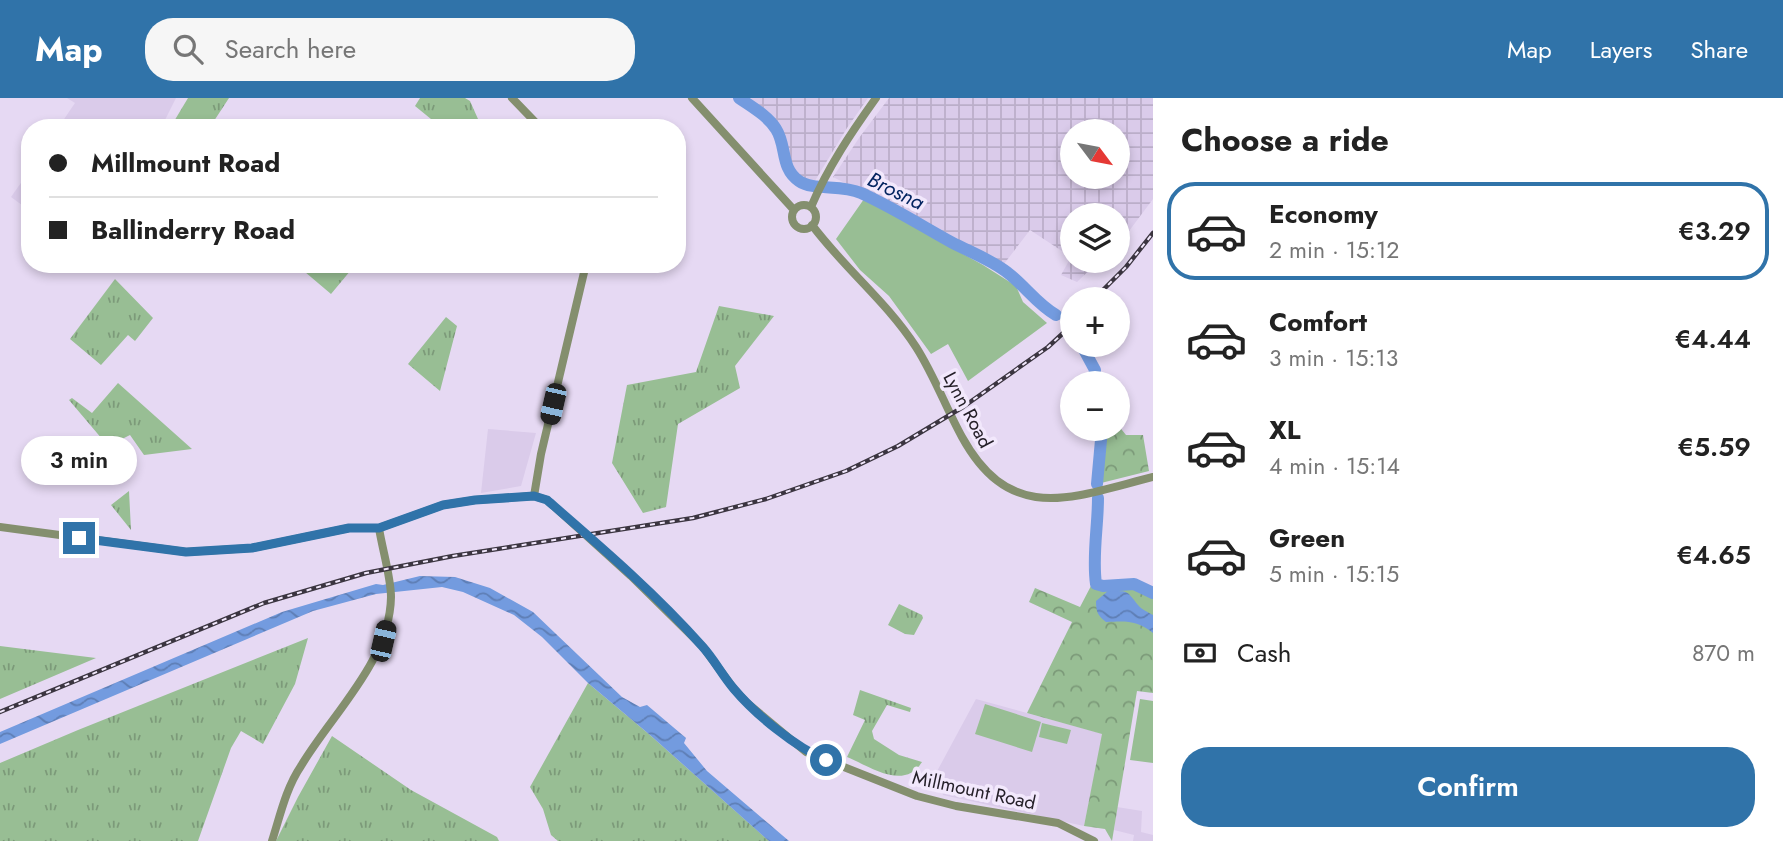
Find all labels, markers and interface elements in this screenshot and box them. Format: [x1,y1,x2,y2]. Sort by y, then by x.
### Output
search box [145,18,635,81]
text: Map [35,26,103,73]
icon: search [169,30,207,68]
text: Search here [225,30,356,68]
text: Map [1507,32,1552,67]
text: Layers [1590,32,1652,67]
text: Share [1690,32,1748,67]
text: Choose a ride [1181,117,1389,163]
north arrow [1060,119,1130,189]
map controls [1060,119,1130,441]
text: Millmount Road [91,144,280,182]
water label: Brosna [863,164,930,218]
text: Economy [1269,195,1378,233]
icon: car [1185,200,1248,263]
button: layers [1060,203,1130,273]
text: Ballinderry Road [91,211,295,249]
text: €3.29 [1678,212,1751,250]
text: 2 min · 15:12 [1269,233,1399,267]
button: + [1060,287,1130,357]
text: Comfort [1269,303,1367,341]
icon: car [1185,308,1248,371]
text: €4.44 [1675,320,1751,358]
text: 3 min · 15:13 [1269,341,1398,375]
street label: Lynn Road [937,367,999,453]
button: − [1060,371,1130,441]
car [539,381,568,427]
text: XL [1269,411,1301,449]
icon: car [1185,416,1248,479]
text: €5.59 [1678,428,1751,466]
callout: 3 min [21,436,137,486]
text: 3 min [50,443,108,477]
text: 4 min · 15:14 [1269,449,1400,483]
text: Green [1269,519,1345,557]
route end [63,522,95,554]
icon: car [1185,524,1248,587]
text: €4.65 [1676,536,1751,574]
text: 5 min · 15:15 [1269,557,1399,591]
car [369,618,398,664]
icon: cash [1181,634,1219,672]
text: Cash [1237,634,1291,672]
text: 870 m [1692,636,1755,670]
route start [810,744,842,776]
button: Confirm [1181,747,1755,827]
street label: Millmount Road [910,764,1038,816]

